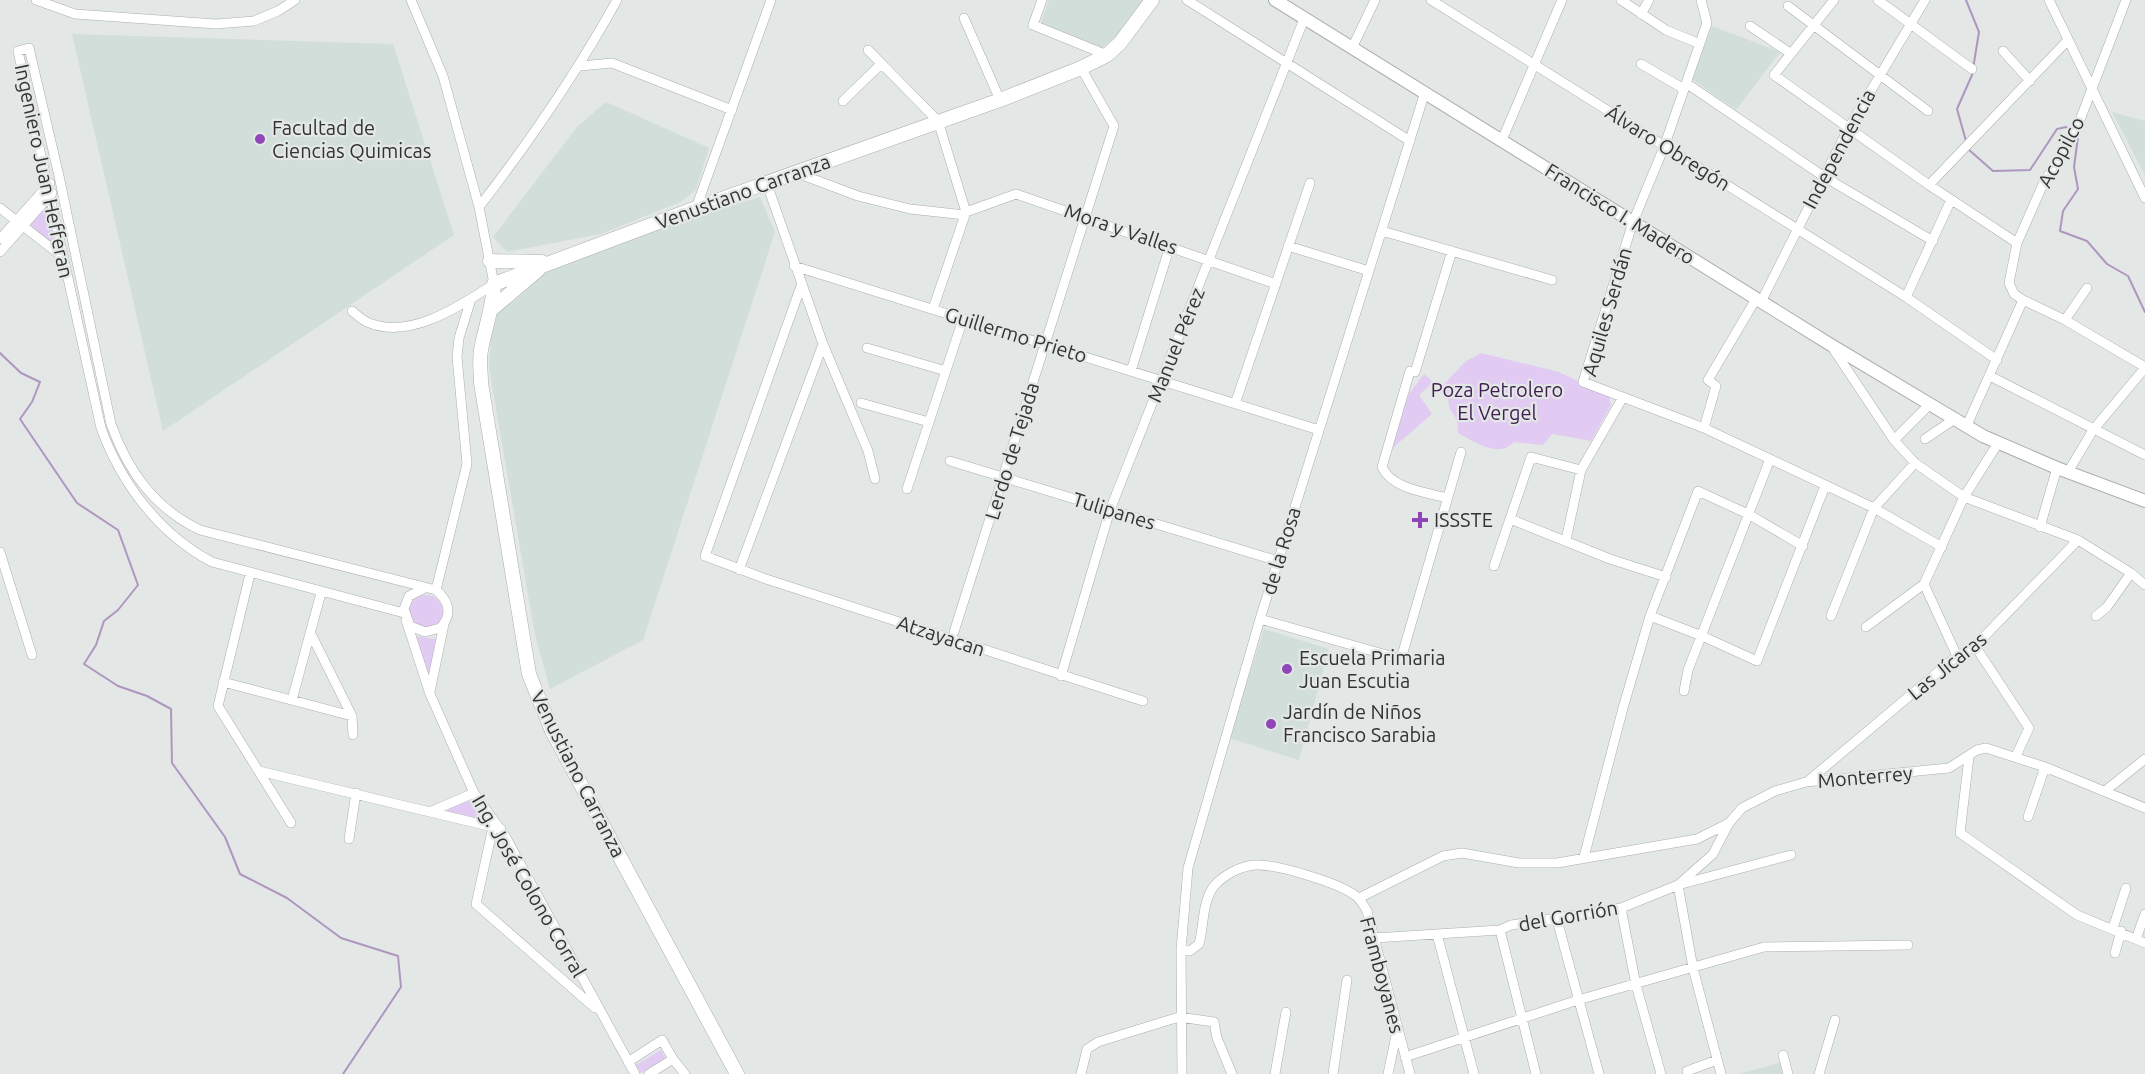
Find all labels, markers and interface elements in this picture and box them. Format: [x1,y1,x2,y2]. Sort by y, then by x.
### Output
street label: Ingeniero Juan Hefferan [11,62,78,280]
street label: Independencia [1797,85,1880,212]
street label: Álvaro Obregón [1602,100,1735,195]
street label: Acopilco [2032,113,2089,191]
place label: Facultad de Ciencias Quimicas [272,116,431,162]
marker: Facultad de Ciencias Quimicas [253,132,267,146]
street label: Venustiano Carranza [652,149,833,234]
street label: Francisco I. Madero [1541,158,1699,269]
street label: Mora y Valles [1061,198,1181,259]
street label: Aquiles Serdán [1577,245,1636,379]
street label: Manuel Pérez [1142,284,1209,406]
street label: Guillermo Prieto [942,302,1090,367]
park label: Poza Petrolero El Vergel [1431,378,1563,424]
street label: Lerdo de Tejada [980,379,1043,522]
street label: Tulipanes [1070,487,1158,534]
street label: de la Rosa [1256,504,1305,598]
place label: ISSSTE [1434,508,1493,531]
marker: ISSSTE [1411,511,1429,529]
street label: Atzayacan [894,611,988,661]
street label: Las Jícaras [1903,627,1991,704]
place label: Escuela Primaria Juan Escutia [1299,646,1445,692]
marker: Escuela Primaria Juan Escutia [1280,662,1294,676]
street label: Venustiano Carranza [526,687,630,861]
place label: Jardín de Niños Francisco Sarabia [1283,700,1436,746]
marker: Jardín de Niños Francisco Sarabia [1264,717,1278,731]
street label: Monterrey [1817,761,1914,792]
street label: Ing. José Colono Corral [468,791,591,981]
street label: del Gorrión [1516,895,1619,936]
street label: Framboyanes [1356,914,1409,1036]

